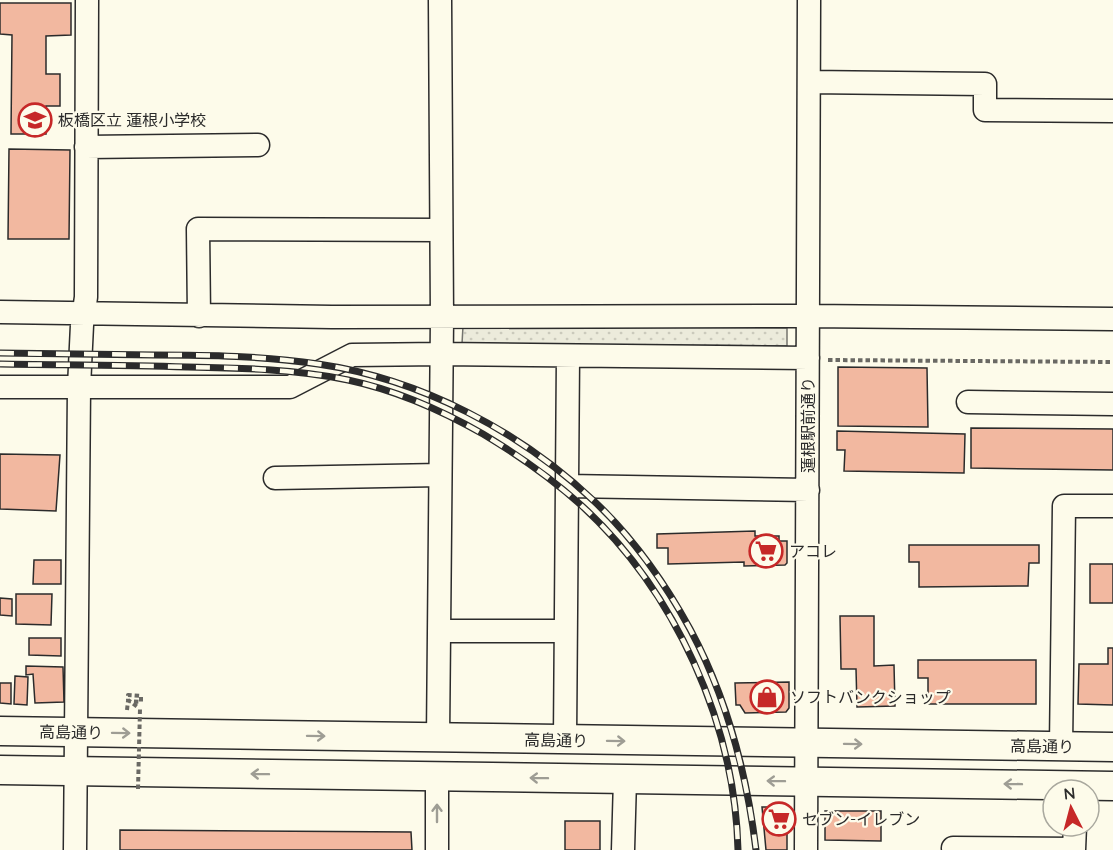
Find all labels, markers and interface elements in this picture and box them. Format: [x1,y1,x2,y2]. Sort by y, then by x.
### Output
school or university icon: 板橋区立 蓮根小学校 [17,102,53,138]
place label: 板橋区立 蓮根小学校 [58,110,206,130]
street label: 蓮根駅前通り [798,377,818,473]
supermarket icon: アコレ [748,533,784,569]
place label: アコレ [789,541,837,561]
shop icon: ソフトバンクショップ [749,679,785,715]
place label: ソフトバンクショップ [790,687,951,707]
street label: 高島通り [39,721,103,743]
one-way arrow [111,727,131,739]
street label: 高島通り [524,729,588,751]
one-way arrow [306,730,326,742]
one-way arrow [606,735,626,747]
street label: 高島通り [1010,735,1074,757]
one-way arrow [843,739,863,750]
one-way arrow [250,768,270,779]
one-way arrow [529,772,549,783]
one-way arrow [766,775,786,787]
one-way arrow [1003,778,1023,790]
north arrow [1041,778,1101,838]
text: N [1063,783,1076,804]
supermarket icon: セブン-イレブン [761,801,797,837]
one-way arrow [431,804,443,824]
place label: セブン-イレブン [802,809,920,829]

